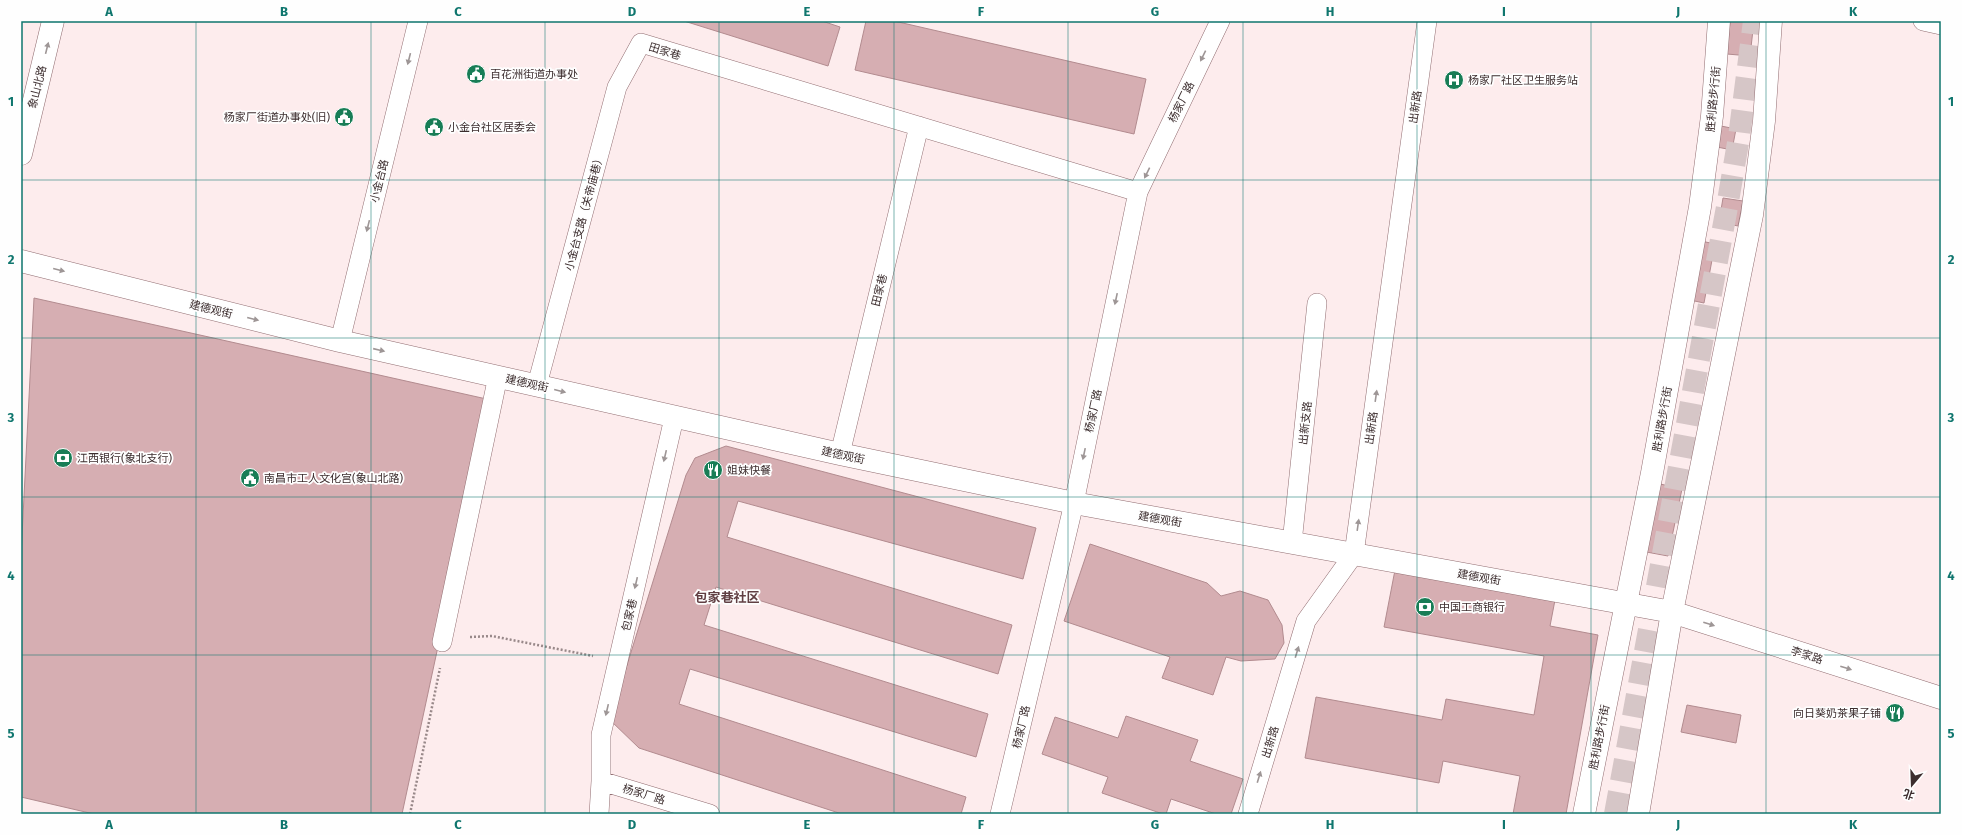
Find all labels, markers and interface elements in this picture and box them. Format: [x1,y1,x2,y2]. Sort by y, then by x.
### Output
text: A [104,4,113,19]
text: B [280,4,288,19]
text: C [454,4,462,19]
text: D [628,4,637,19]
text: E [804,4,811,19]
text: F [978,4,985,19]
text: G [1151,4,1159,19]
text: H [1326,4,1334,19]
text: I [1502,4,1506,19]
text: J [1675,4,1680,19]
text: K [1849,4,1858,19]
street label: 田家巷 [647,40,683,63]
one-way arrow [44,42,50,54]
one-way arrow [1200,50,1206,62]
one-way arrow [405,53,411,65]
public building icon: 百花洲街道办事处 [465,63,487,85]
street label: 象山北路 [26,64,49,110]
street label: 胜利路步行街 [1704,66,1723,132]
place label: 百花洲街道办事处 [490,68,578,81]
hospital icon: 杨家厂社区卫生服务站 [1443,69,1465,91]
place label: 杨家厂社区卫生服务站 [1468,74,1578,87]
street label: 杨家厂路 [1166,80,1197,125]
street label: 出新路 [1407,90,1424,124]
text: 1 [8,94,14,109]
text: 1 [1948,94,1954,109]
public building icon: 杨家厂街道办事处(旧) [333,106,355,128]
place label: 杨家厂街道办事处(旧) [224,111,330,124]
public building icon: 小金台社区居委会 [423,116,445,138]
place label: 小金台社区居委会 [448,121,536,134]
street label: 小金台支路（关帝庙巷） [563,152,606,272]
street label: 小金台路 [368,158,391,204]
one-way arrow [1144,168,1150,179]
one-way arrow [365,220,371,232]
text: 2 [8,252,15,267]
text: 2 [1948,252,1955,267]
one-way arrow [53,267,65,273]
street label: 田家巷 [869,273,890,308]
one-way arrow [1112,293,1118,305]
street label: 建德观街 [188,298,234,321]
one-way arrow [247,316,259,322]
one-way arrow [373,347,385,353]
street label: 建德观街 [504,372,550,395]
street label: 胜利路步行街 [1650,385,1675,453]
one-way arrow [555,388,567,394]
street label: 杨家厂路 [1083,388,1104,434]
one-way arrow [1373,390,1379,402]
street label: 出新支路 [1297,400,1314,446]
text: 3 [7,410,15,425]
text: 3 [1947,410,1955,425]
street label: 出新路 [1363,411,1380,445]
street label: 建德观街 [820,445,866,466]
bank icon: 江西银行(象北支行) [52,447,74,469]
one-way arrow [1080,448,1086,460]
one-way arrow [662,450,668,462]
place label: 江西银行(象北支行) [77,452,173,465]
restaurant icon: 姐妹快餐 [702,459,724,481]
place label: 姐妹快餐 [727,464,771,477]
public building icon: 南昌市工人文化宫(象山北路) [239,467,261,489]
place label: 南昌市工人文化宫(象山北路) [264,472,404,485]
street label: 建德观街 [1137,509,1183,530]
one-way arrow [1355,519,1361,531]
street label: 建德观街 [1456,567,1502,588]
text: 4 [7,568,15,583]
text: 4 [1947,568,1955,583]
one-way arrow [632,577,638,589]
district label: 包家巷社区 [694,590,760,605]
bank icon: 中国工商银行 [1414,596,1436,618]
street label: 包家巷 [619,598,640,633]
place label: 中国工商银行 [1439,601,1505,614]
one-way arrow [1704,621,1716,627]
street label: 李家路 [1789,644,1825,667]
one-way arrow [1294,646,1300,658]
one-way arrow [1841,665,1853,671]
restaurant icon: 向日葵奶茶果子铺 [1884,702,1906,724]
one-way arrow [603,703,609,716]
street label: 胜利路步行街 [1587,703,1612,771]
street label: 杨家厂路 [1010,704,1033,750]
place label: 向日葵奶茶果子铺 [1793,707,1881,720]
street label: 出新路 [1259,724,1282,760]
text: 5 [8,726,15,741]
text: 5 [1948,726,1955,741]
north arrow [1892,765,1932,805]
one-way arrow [1256,770,1262,782]
street label: 杨家厂路 [621,782,667,807]
text: 北 [1902,786,1916,802]
text: A [104,817,113,832]
text: B [280,817,288,832]
text: C [454,817,462,832]
text: D [628,817,637,832]
text: E [804,817,811,832]
text: F [978,817,985,832]
text: G [1151,817,1159,832]
text: H [1326,817,1334,832]
text: I [1502,817,1506,832]
text: J [1675,817,1680,832]
text: K [1849,817,1858,832]

